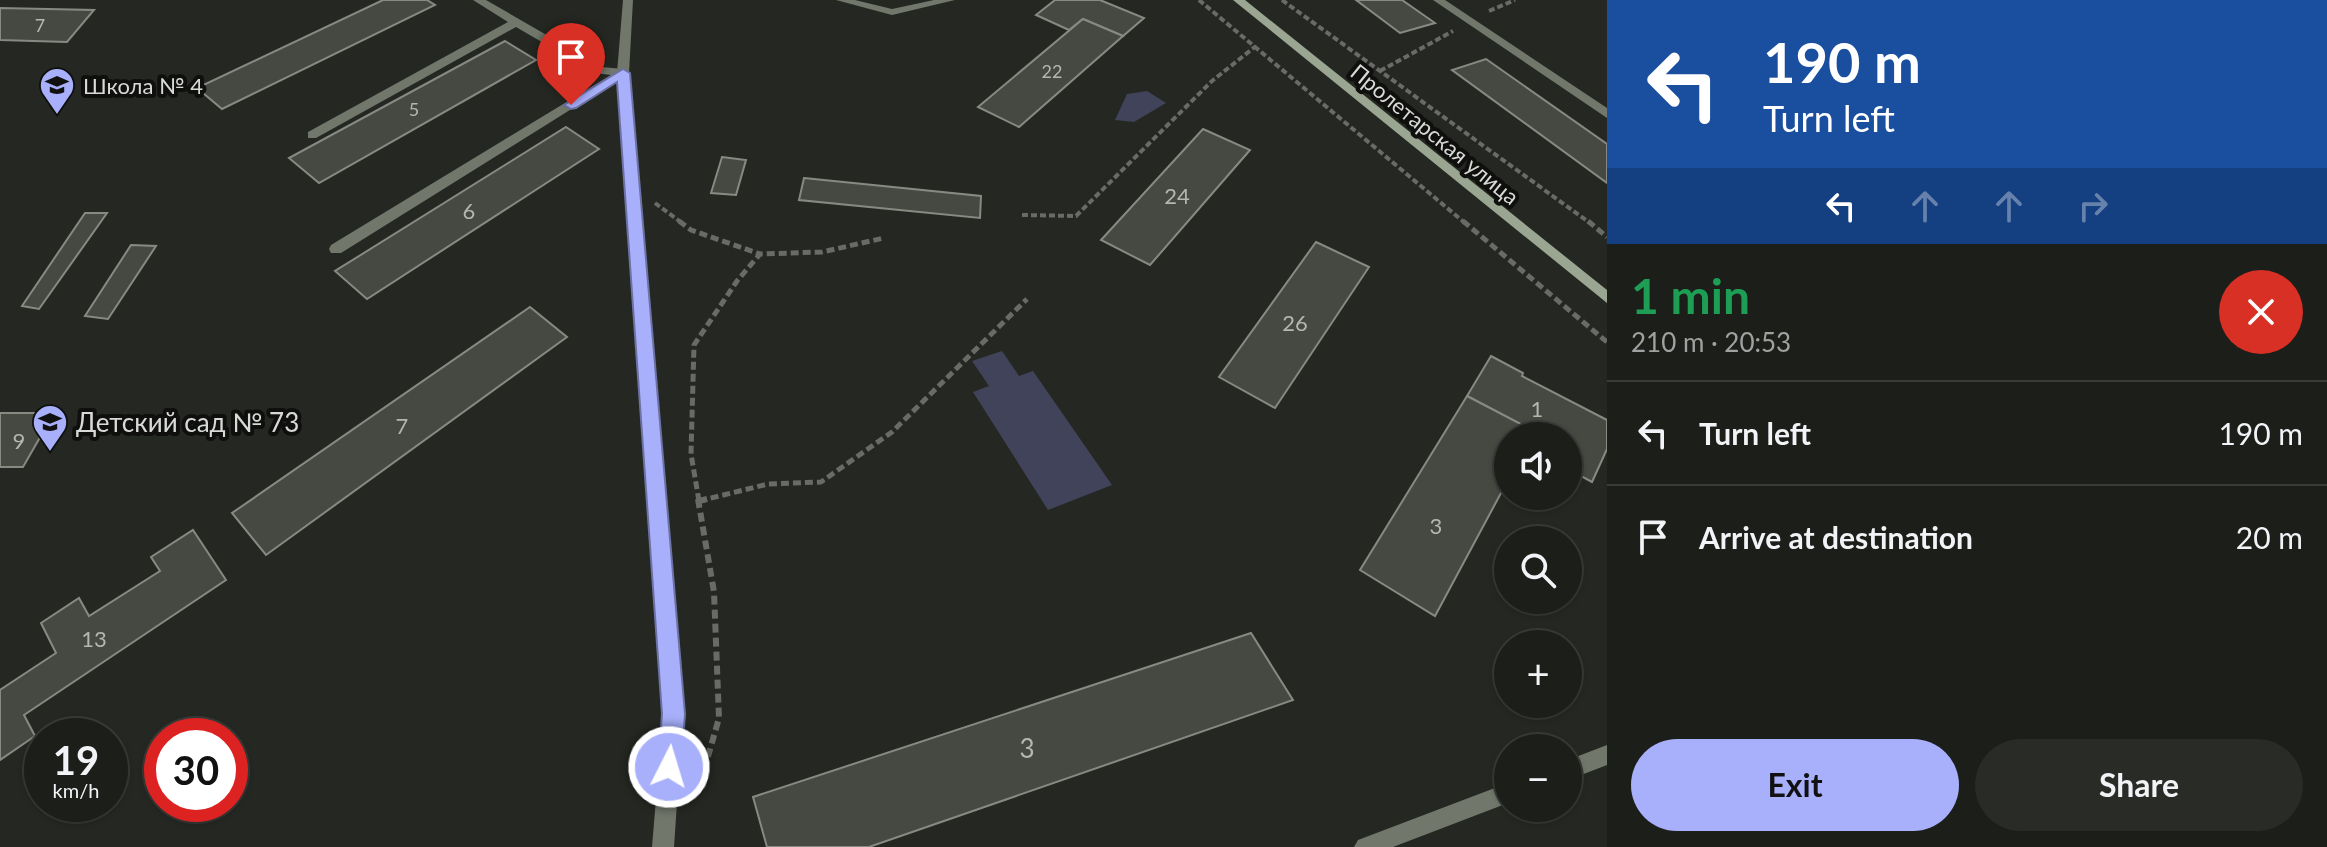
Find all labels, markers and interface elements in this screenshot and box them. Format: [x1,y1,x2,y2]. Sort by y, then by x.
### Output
house number: 7 [35,14,45,36]
pin [537,23,605,105]
text: 190 m [1763,28,1921,95]
icon: left [1631,32,1735,136]
icon: arrive [549,35,593,79]
street label: Пролетарская улица [1345,58,1525,210]
house number: 22 [1042,60,1062,82]
school or university icon: Школа № 4 [38,66,76,116]
place label: Школа № 4 [83,72,203,99]
text: Turn left [1763,96,1895,140]
house number: 5 [409,98,419,120]
house number: 24 [1164,182,1190,209]
icon: left [1819,184,1863,228]
icon: ahead [1903,184,1947,228]
icon: ahead [1987,184,2031,228]
icon: right [2071,184,2115,228]
house number: 6 [463,197,475,224]
text: 1 min [1631,267,1750,324]
button: close [2219,270,2303,354]
house number: 26 [1282,309,1308,336]
text: 210 m · 20:53 [1631,326,1791,358]
house number: 1 [1531,395,1543,422]
school or university icon: Детский сад № 73 [31,403,69,453]
place label: Детский сад № 73 [76,406,299,438]
icon: left [1631,411,1675,455]
house number: 7 [396,412,408,439]
text: Turn left [1699,415,1811,451]
text: 190 m [2218,415,2303,451]
map controls [1494,422,1582,822]
button: sound [1494,422,1582,510]
house number: 9 [13,427,25,454]
house number: 3 [1430,512,1442,539]
icon: arrive [1631,515,1675,559]
text: Arrive at destination [1699,519,1973,555]
text: 20 m [2236,519,2303,555]
button: search [1494,526,1582,614]
house number: 13 [81,625,107,652]
button: + [1494,630,1582,718]
speed limit sign: 30 [144,718,248,822]
position arrow [627,725,711,809]
house number: 3 [1019,732,1035,764]
button: − [1494,734,1582,822]
text: 19 [53,736,99,784]
button: Exit [1631,739,1959,831]
button: Share [1975,739,2303,831]
text: km/h [53,778,99,802]

